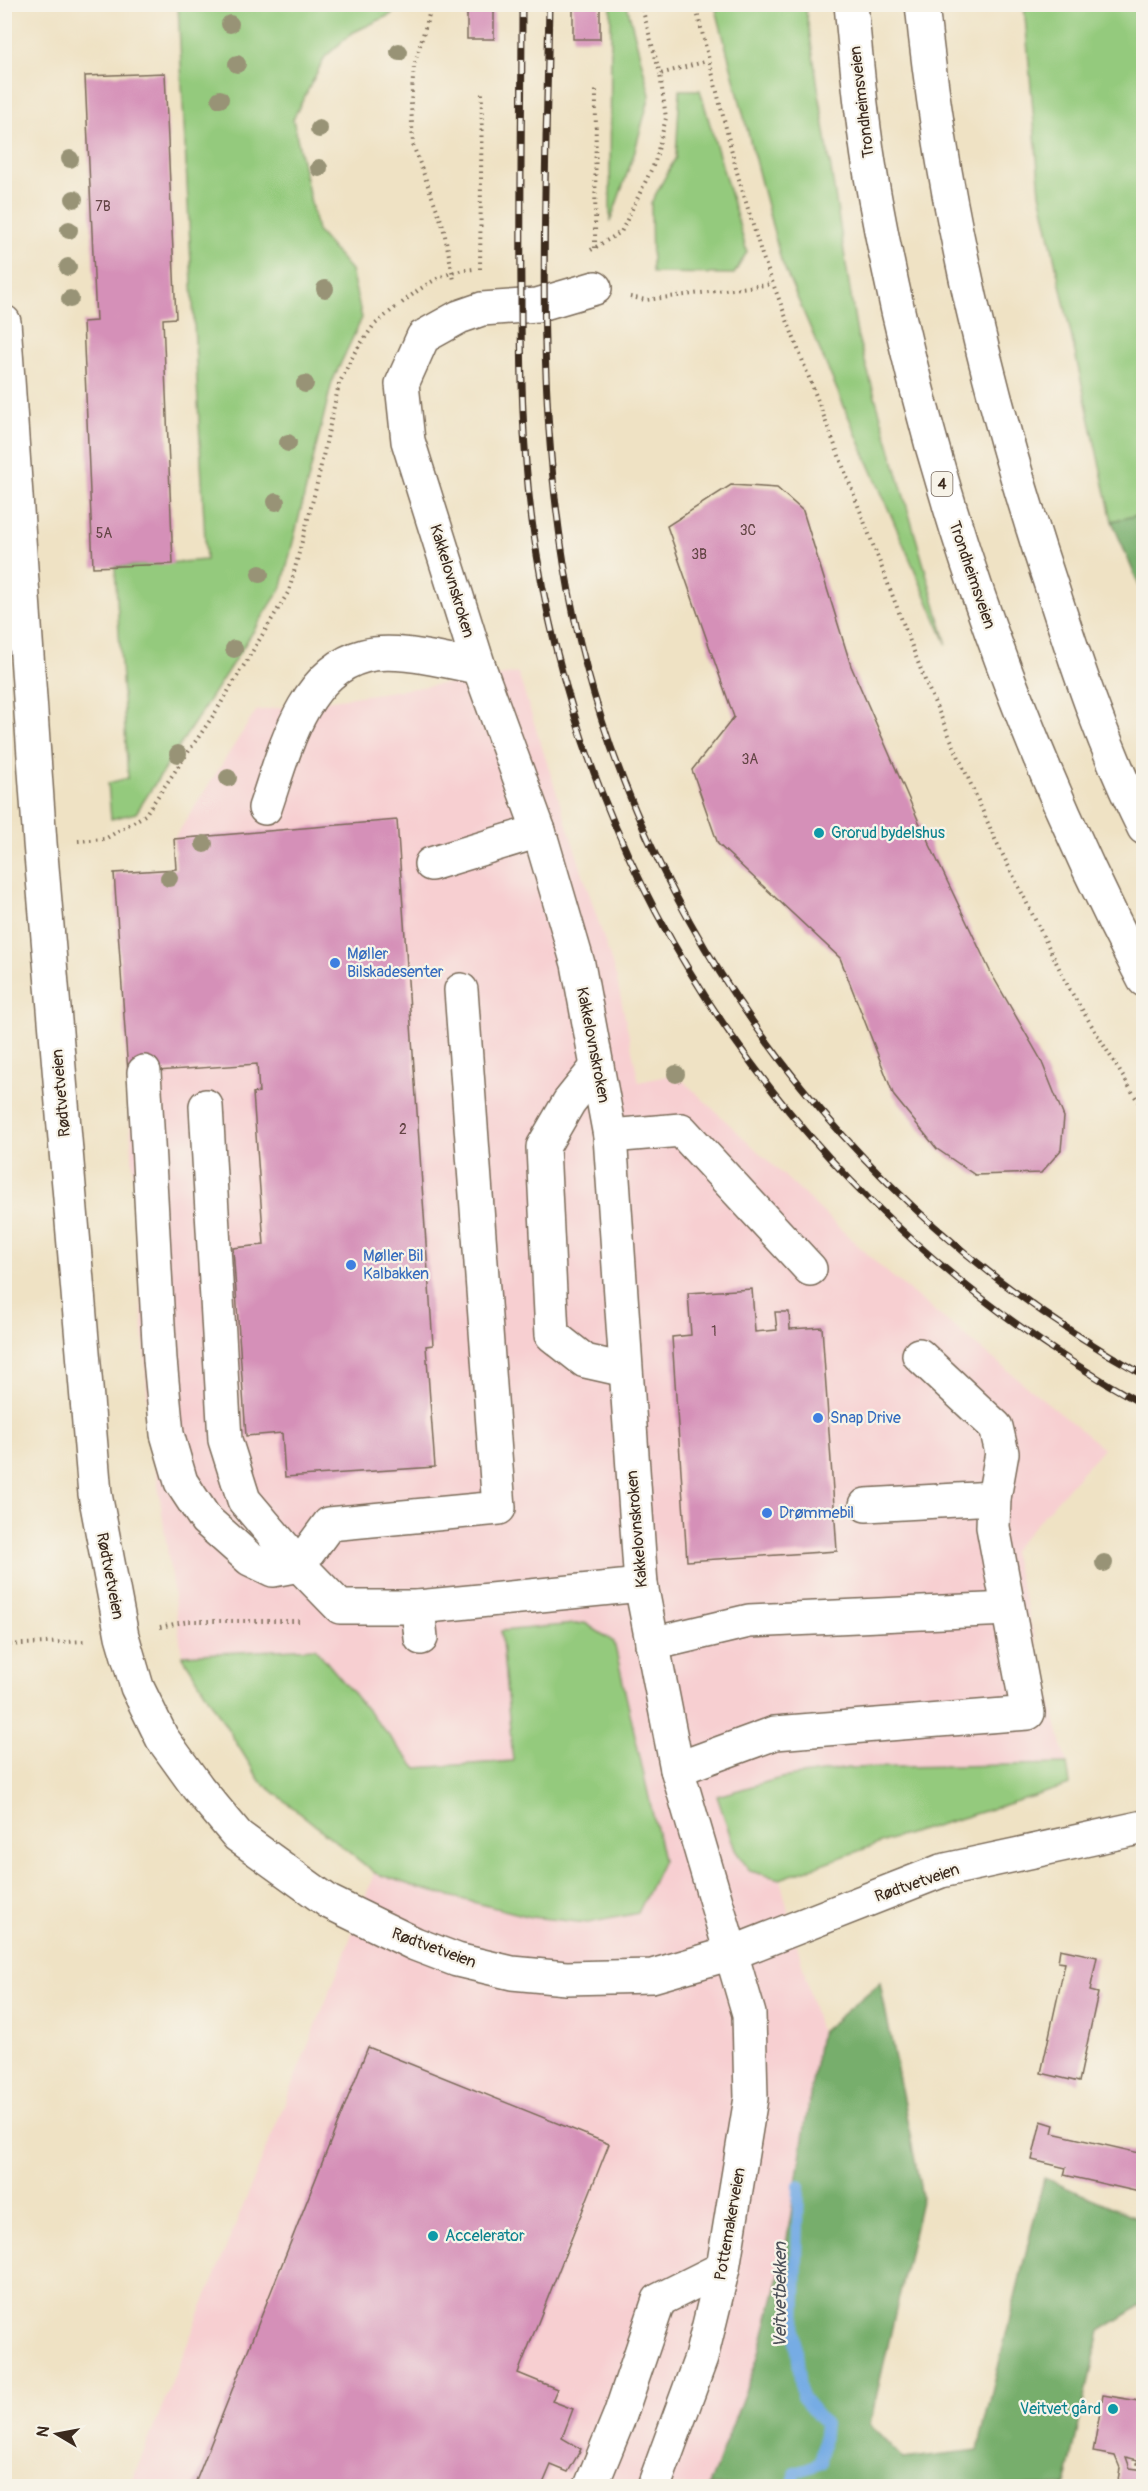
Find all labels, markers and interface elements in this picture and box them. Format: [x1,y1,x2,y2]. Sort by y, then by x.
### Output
street label: Trondheimsveien [845,45,879,159]
house number: 7B [95,198,111,215]
road number: 4 [932,472,952,496]
street label: Trondheimsveien [944,518,1000,632]
street label: Kakkelovnskroken [425,522,479,640]
house number: 3C [740,522,757,539]
house number: 5A [96,525,112,542]
house number: 3B [691,546,707,563]
house number: 3A [742,751,758,768]
place label: Grorud bydelshus [831,823,945,843]
marker: Grorud bydelshus [812,826,826,840]
place label: Møller Bilskadesenter [347,944,444,982]
marker: Møller Bilskadesenter [328,956,342,970]
street label: Kakkelovnskroken [572,985,614,1105]
street label: Rødtvetveien [47,1048,75,1138]
house number: 2 [399,1121,407,1138]
place label: Møller Bil Kalbakken [363,1246,429,1284]
marker: Møller Bil Kalbakken [344,1258,358,1272]
house number: 1 [711,1323,717,1340]
place label: Snap Drive [830,1408,901,1428]
marker: Snap Drive [811,1411,825,1425]
street label: Kakkelovnskroken [622,1469,652,1589]
place label: Drømmebil [779,1503,854,1523]
marker: Drømmebil [760,1506,774,1520]
street label: Rødtvetveien [92,1531,128,1621]
street label: Rødtvetveien [872,1859,962,1907]
street label: Rødtvetveien [389,1924,479,1972]
street label: Pottemakerveien [710,2166,750,2282]
place label: Accelerator [445,2226,525,2246]
marker: Accelerator [426,2229,440,2243]
water label: Veitvetbekken [769,2241,792,2348]
place label: Veitvet gård [1020,2399,1101,2419]
marker: Veitvet gård [1106,2402,1120,2416]
north arrow [27,2404,87,2464]
text: N [32,2424,54,2439]

